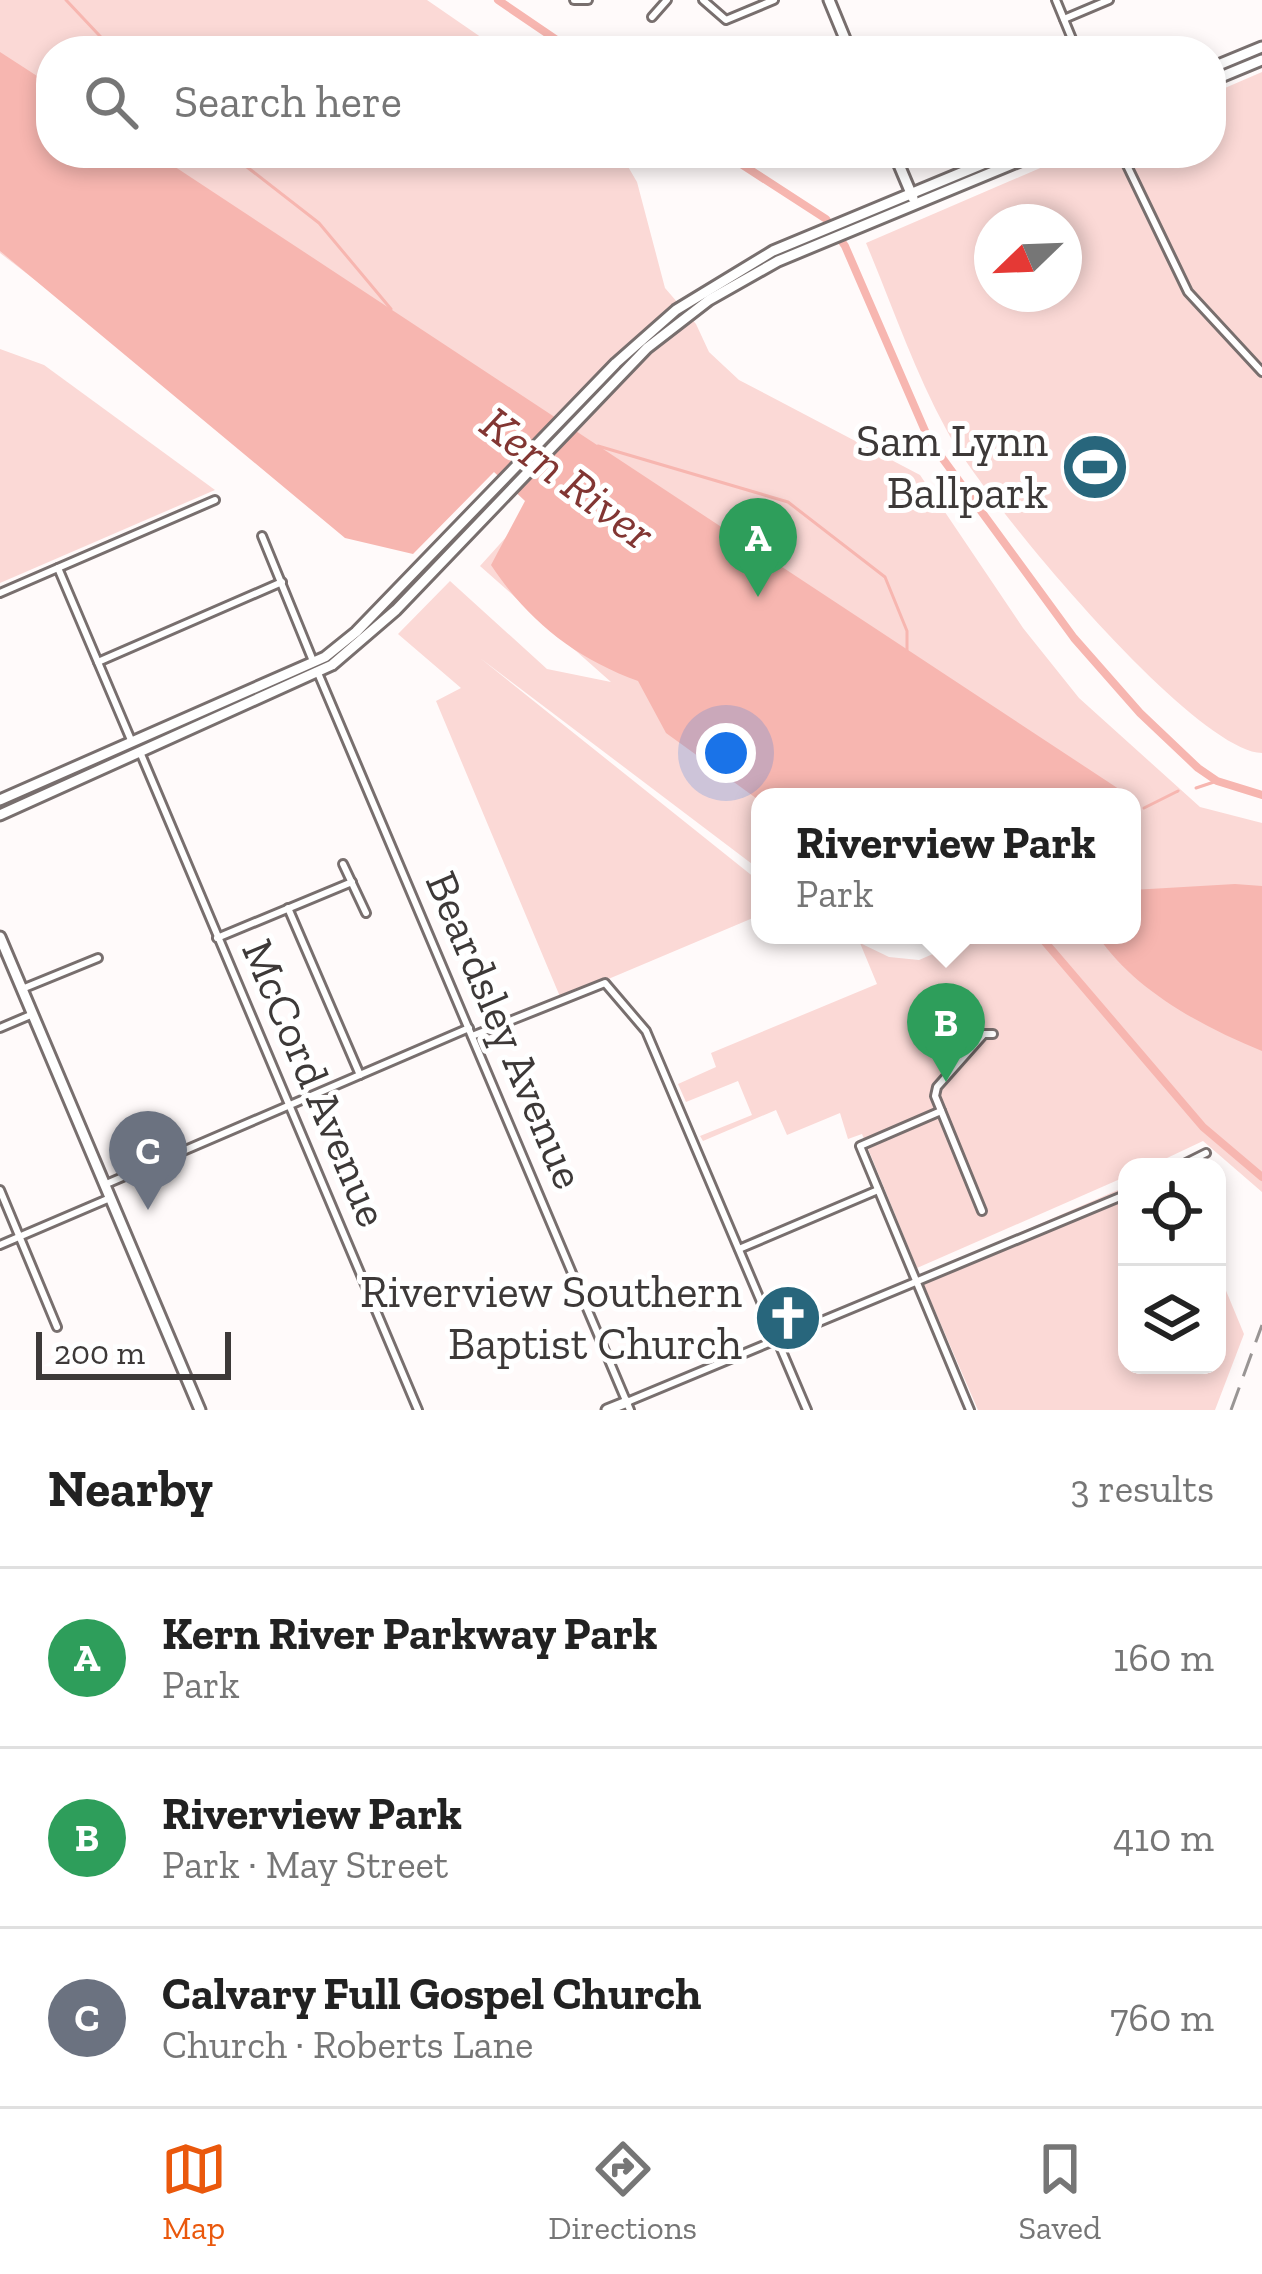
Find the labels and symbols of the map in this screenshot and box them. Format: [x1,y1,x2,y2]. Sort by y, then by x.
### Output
north arrow [974,204,1082,312]
water label: Kern River [470,394,666,562]
place label: Sam Lynn Ballpark [856,414,1048,520]
sports icon: Sam Lynn Ballpark [1060,432,1130,502]
pin: A [719,498,797,597]
your location [696,723,756,783]
street label: Beardsley Avenue [414,863,596,1197]
street label: McCord Avenue [230,931,400,1235]
pin: B [907,983,985,1082]
pin: C [109,1111,187,1210]
place label: Riverview Southern Baptist Church [360,1265,742,1371]
church icon: Riverview Southern Baptist Church [753,1283,823,1353]
scale bar [36,1326,231,1379]

